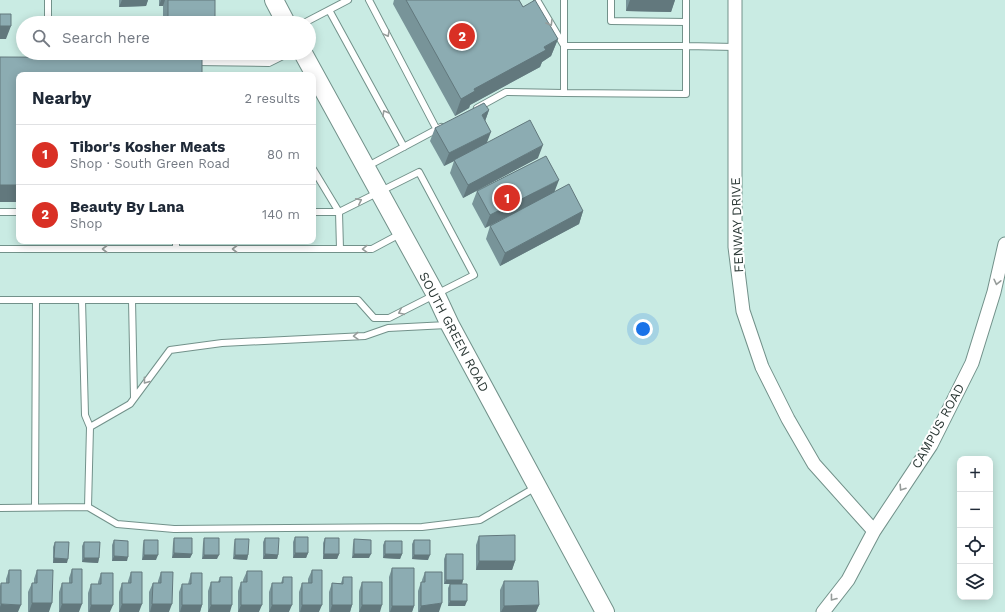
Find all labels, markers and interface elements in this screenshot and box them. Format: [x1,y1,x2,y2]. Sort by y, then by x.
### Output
search box [16,16,316,60]
one-way arrow [546,19,553,26]
pin: 2 [449,21,475,51]
icon: search [30,27,52,49]
text: Search here [62,29,150,47]
one-way arrow [382,30,390,38]
text: Nearby [32,88,91,108]
text: 2 results [245,91,300,106]
one-way arrow [382,110,390,117]
text: Tibor's Kosher Meats [70,138,225,156]
text: 1 [42,147,48,162]
text: 80 m [267,147,300,162]
text: Shop · South Green Road [70,156,230,171]
street label: FENWAY DRIVE [728,177,746,273]
pin: 1 [494,183,520,213]
text: Beauty By Lana [70,198,184,216]
one-way arrow [355,198,362,206]
text: 2 [41,207,49,222]
text: 140 m [262,207,300,222]
text: Shop [70,216,102,231]
one-way arrow [102,245,108,253]
one-way arrow [232,245,238,253]
one-way arrow [362,245,368,253]
street label: SOUTH GREEN ROAD [416,269,492,395]
one-way arrow [993,279,1001,286]
one-way arrow [397,307,405,315]
your location [633,319,653,339]
one-way arrow [353,332,359,341]
one-way arrow [144,377,151,384]
street label: CAMPUS ROAD [909,381,967,471]
map controls [957,456,993,600]
button: + [957,456,993,492]
one-way arrow [900,484,907,491]
button: − [957,492,993,528]
button: locate [957,528,993,564]
button: layers [957,564,993,600]
one-way arrow [831,594,838,601]

